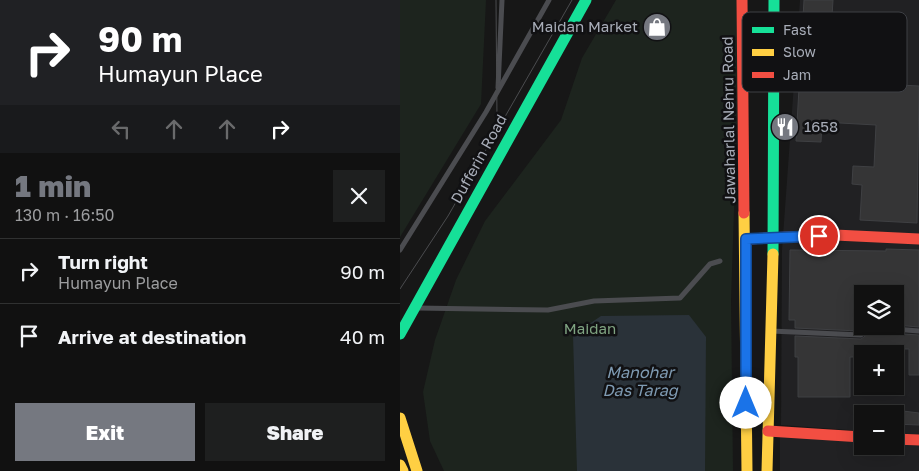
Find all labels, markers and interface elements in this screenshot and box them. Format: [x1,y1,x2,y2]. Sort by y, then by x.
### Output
shop icon: Maidan Market [642,12,672,42]
legend [742,12,907,92]
place label: Maidan Market [532,17,638,35]
text: 90 m [98,18,182,60]
icon: right [15,20,80,85]
text: Fast [783,21,812,38]
street label: Jawaharlal Nehru Road [718,36,738,204]
text: Slow [783,43,816,60]
text: Humayun Place [98,60,263,87]
text: Jam [783,66,811,83]
street label: Dufferin Road [446,111,510,206]
restaurant icon: 1658 [770,112,800,142]
icon: left [107,115,135,143]
icon: ahead [160,115,188,143]
icon: ahead [213,115,241,143]
icon: right [266,115,294,143]
place label: 1658 [804,117,838,135]
text: 1 min [15,168,91,204]
button: close [333,170,385,222]
text: 130 m · 16:50 [15,205,114,225]
pin [798,215,840,257]
icon: arrive [805,222,833,250]
text: Turn right [58,250,148,273]
icon: right [15,257,43,285]
text: 90 m [340,260,385,283]
text: Humayun Place [58,273,178,293]
map controls [854,285,904,455]
button: layers [854,285,904,335]
park label: Maidan [564,319,616,337]
icon: arrive [15,322,43,350]
text: Arrive at destination [58,325,246,348]
text: 40 m [340,325,385,348]
button: + [854,345,904,395]
water label: Manohar Das Tarag [602,362,679,400]
position arrow [719,376,771,428]
button: Exit [15,403,195,461]
button: Share [205,403,385,461]
button: − [854,405,904,455]

